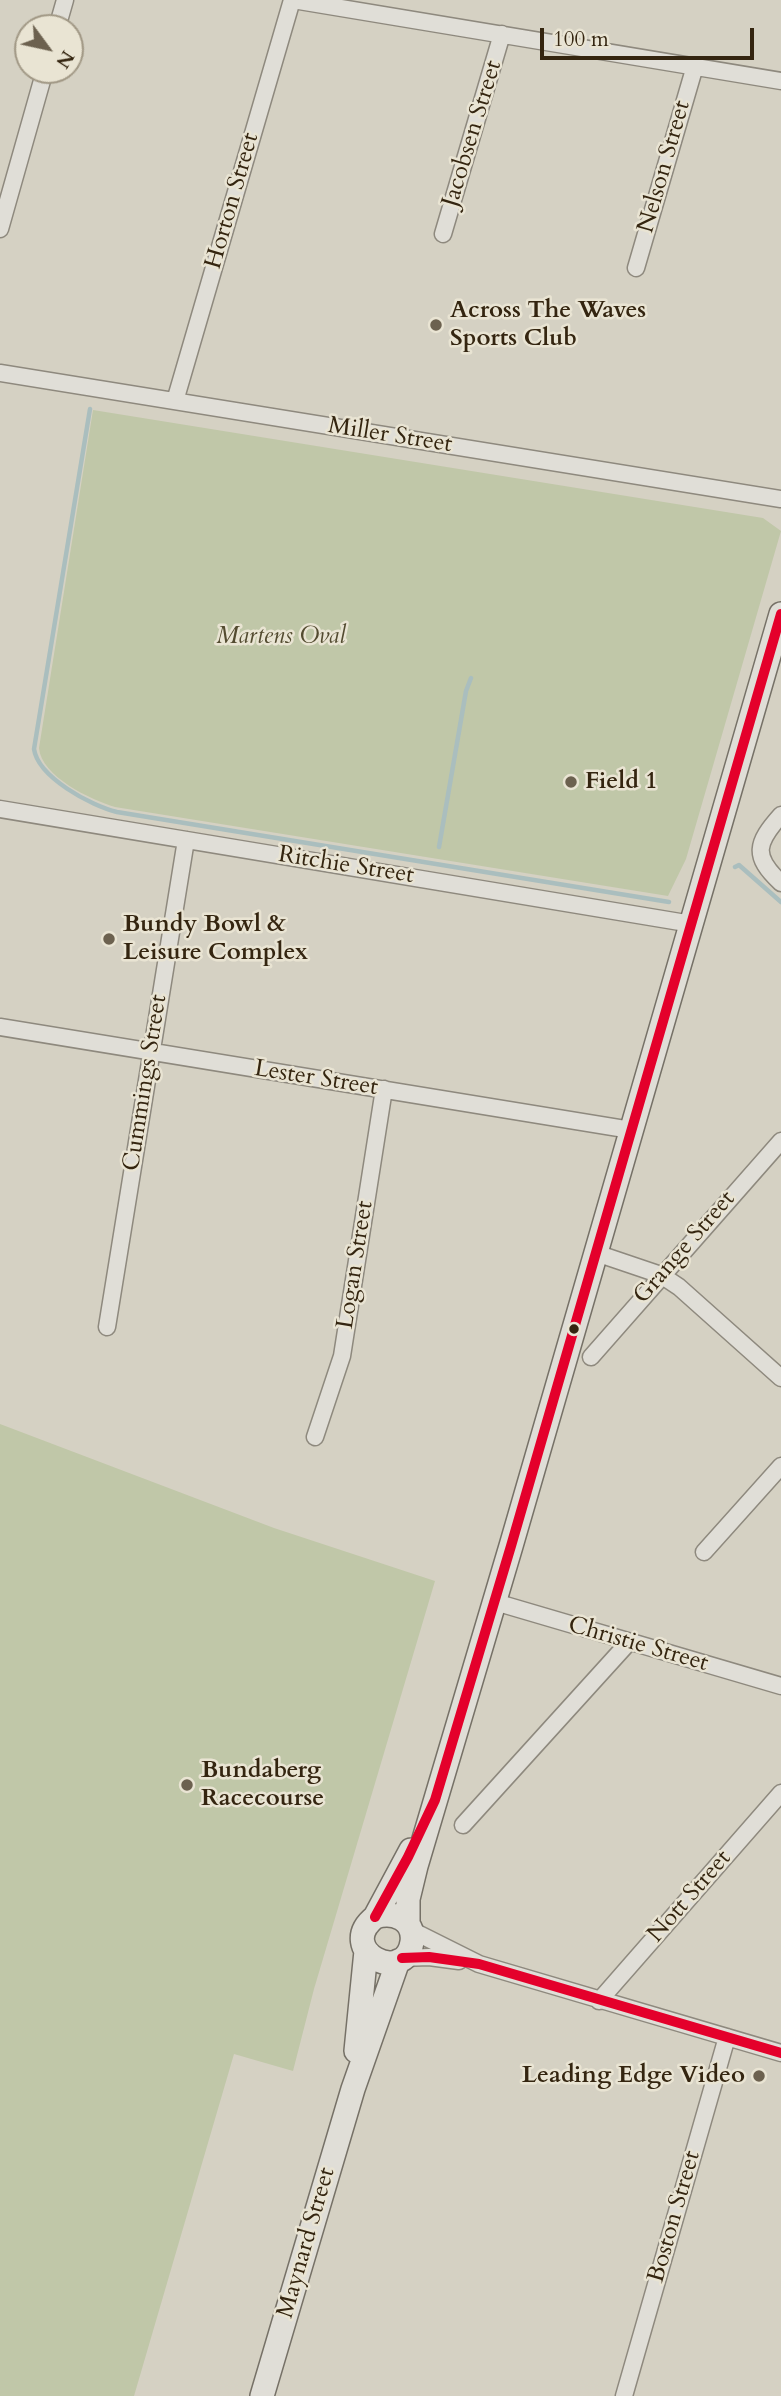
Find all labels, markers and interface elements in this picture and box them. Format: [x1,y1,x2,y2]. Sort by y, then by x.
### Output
north arrow [14,14,84,84]
scale bar [543,14,756,58]
text: 100 m [553,25,609,54]
text: N [50,45,80,73]
street label: Jacobsen Street [437,57,509,211]
street label: Nelson Street [632,98,698,236]
street label: Horton Street [200,130,266,272]
place label: Across The Waves Sports Club [450,297,646,353]
marker: Across The Waves Sports Club [428,317,444,333]
street label: Miller Street [326,412,454,460]
park label: Martens Oval [216,623,346,651]
place label: Field 1 [585,768,658,796]
marker: Field 1 [563,774,579,790]
street label: Ritchie Street [276,841,416,891]
place label: Bundy Bowl & Leisure Complex [123,911,308,967]
marker: Bundy Bowl & Leisure Complex [101,931,117,947]
street label: Cummings Street [118,993,174,1173]
street label: Lester Street [252,1055,380,1103]
street label: Grange Street [628,1186,742,1310]
street label: Logan Street [332,1199,380,1331]
unlabelled marker [567,1322,581,1336]
street label: Christie Street [565,1611,711,1679]
place label: Bundaberg Racecourse [201,1757,324,1813]
marker: Bundaberg Racecourse [179,1777,195,1793]
street label: Nott Street [642,1845,738,1949]
place label: Leading Edge Video [522,2062,745,2090]
marker: Leading Edge Video [751,2068,767,2084]
street label: Boston Street [642,2148,708,2286]
street label: Maynard Street [272,2164,342,2322]

